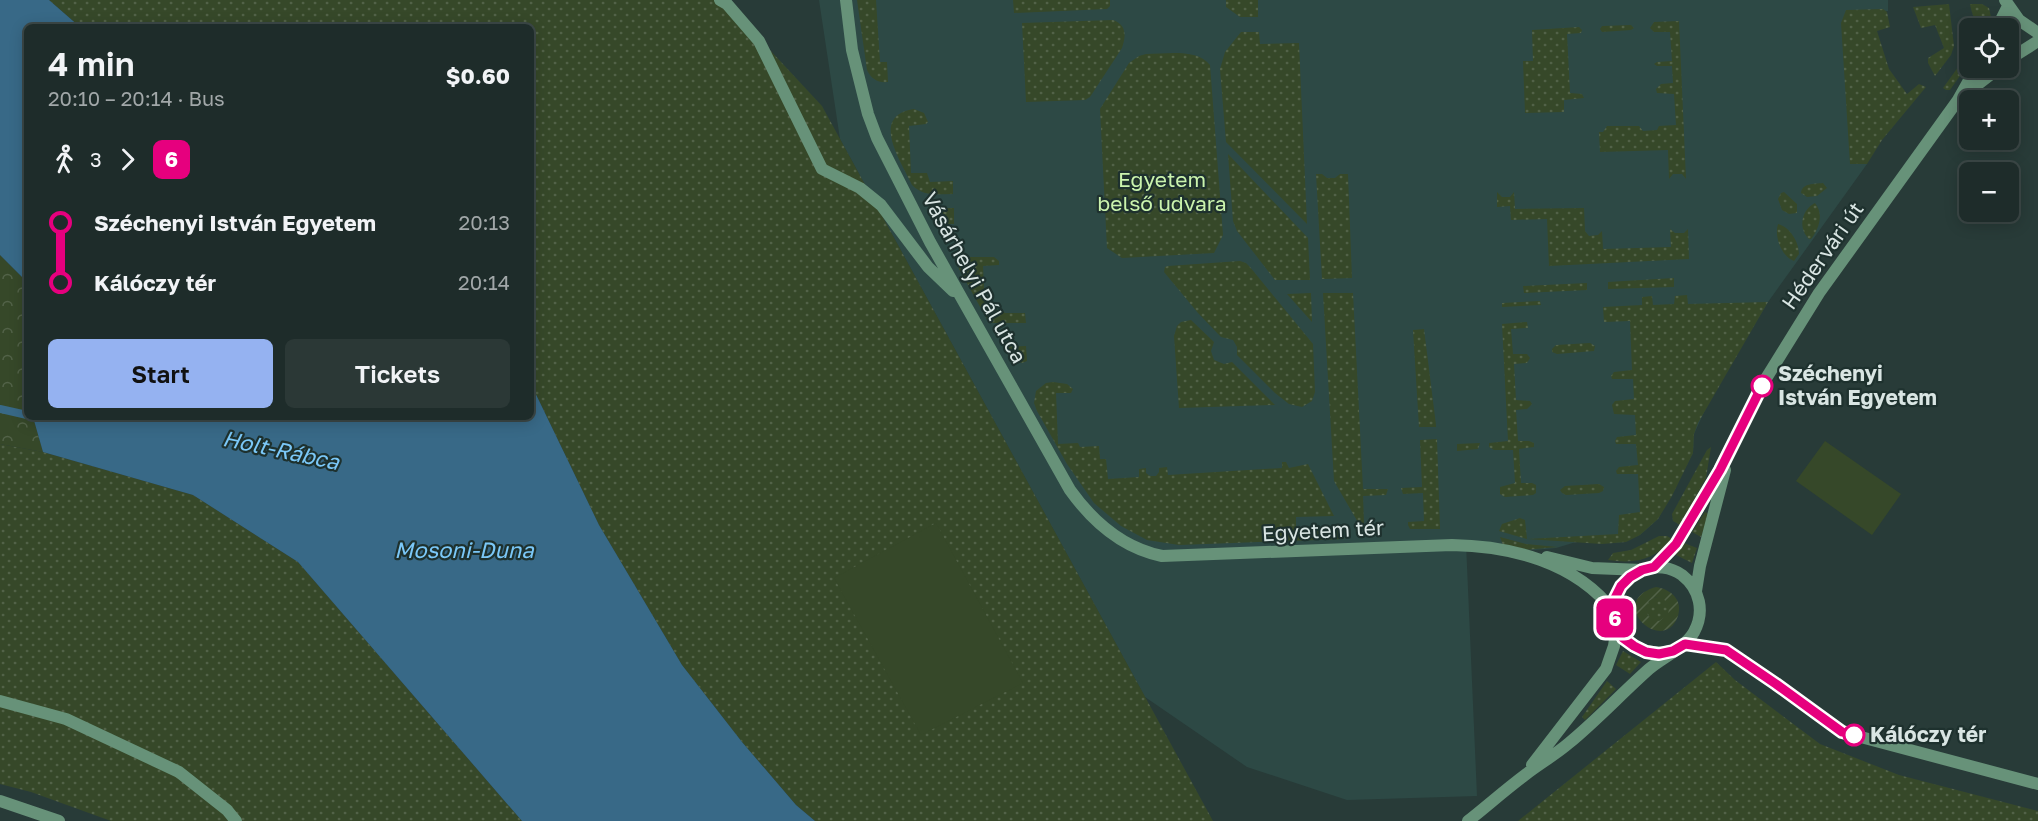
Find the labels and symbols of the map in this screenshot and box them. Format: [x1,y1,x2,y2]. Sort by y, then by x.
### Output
park label: Egyetem belső udvara [1097,166,1227,216]
street label: Vásárhelyi Pál utca [917,187,1033,368]
street label: Hédervári út [1776,197,1869,314]
place label: Széchenyi István Egyetem [1778,360,1937,410]
marker: Széchenyi István Egyetem [1751,375,1773,397]
water label: Holt-Rábca [220,424,343,475]
street label: Egyetem tér [1261,514,1385,546]
water label: Mosoni-Duna [394,536,535,563]
line badge: 6 [1596,598,1634,638]
place label: Kálóczy tér [1870,721,1986,747]
marker: Kálóczy tér [1843,724,1865,746]

